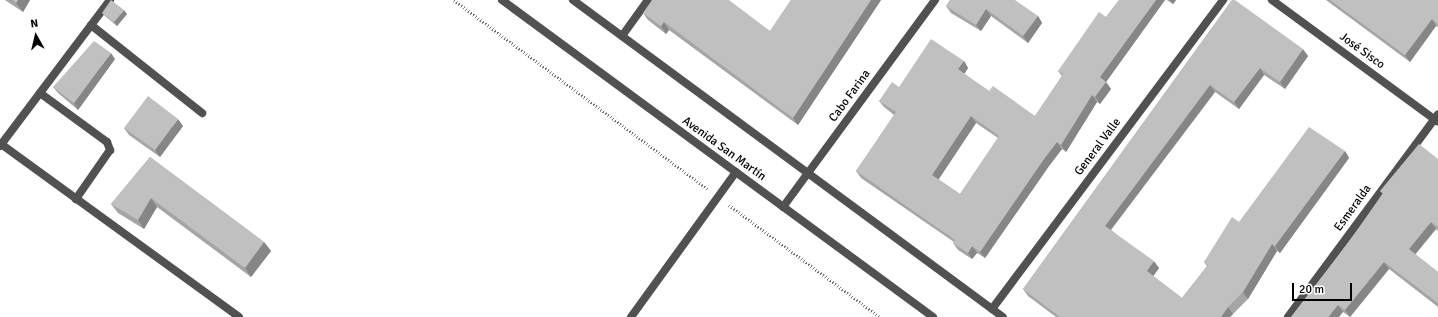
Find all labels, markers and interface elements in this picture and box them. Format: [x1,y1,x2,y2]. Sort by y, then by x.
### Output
north arrow [16,16,56,56]
text: N [30,17,39,31]
street label: José Sisco [1337,30,1387,72]
street label: Cabo Farina [826,67,874,125]
street label: Avenida San Martín [679,114,769,184]
street label: General Valle [1072,115,1124,179]
street label: Esmeralda [1331,182,1375,234]
scale bar [1294,275,1354,301]
text: 20 m [1299,282,1324,297]

